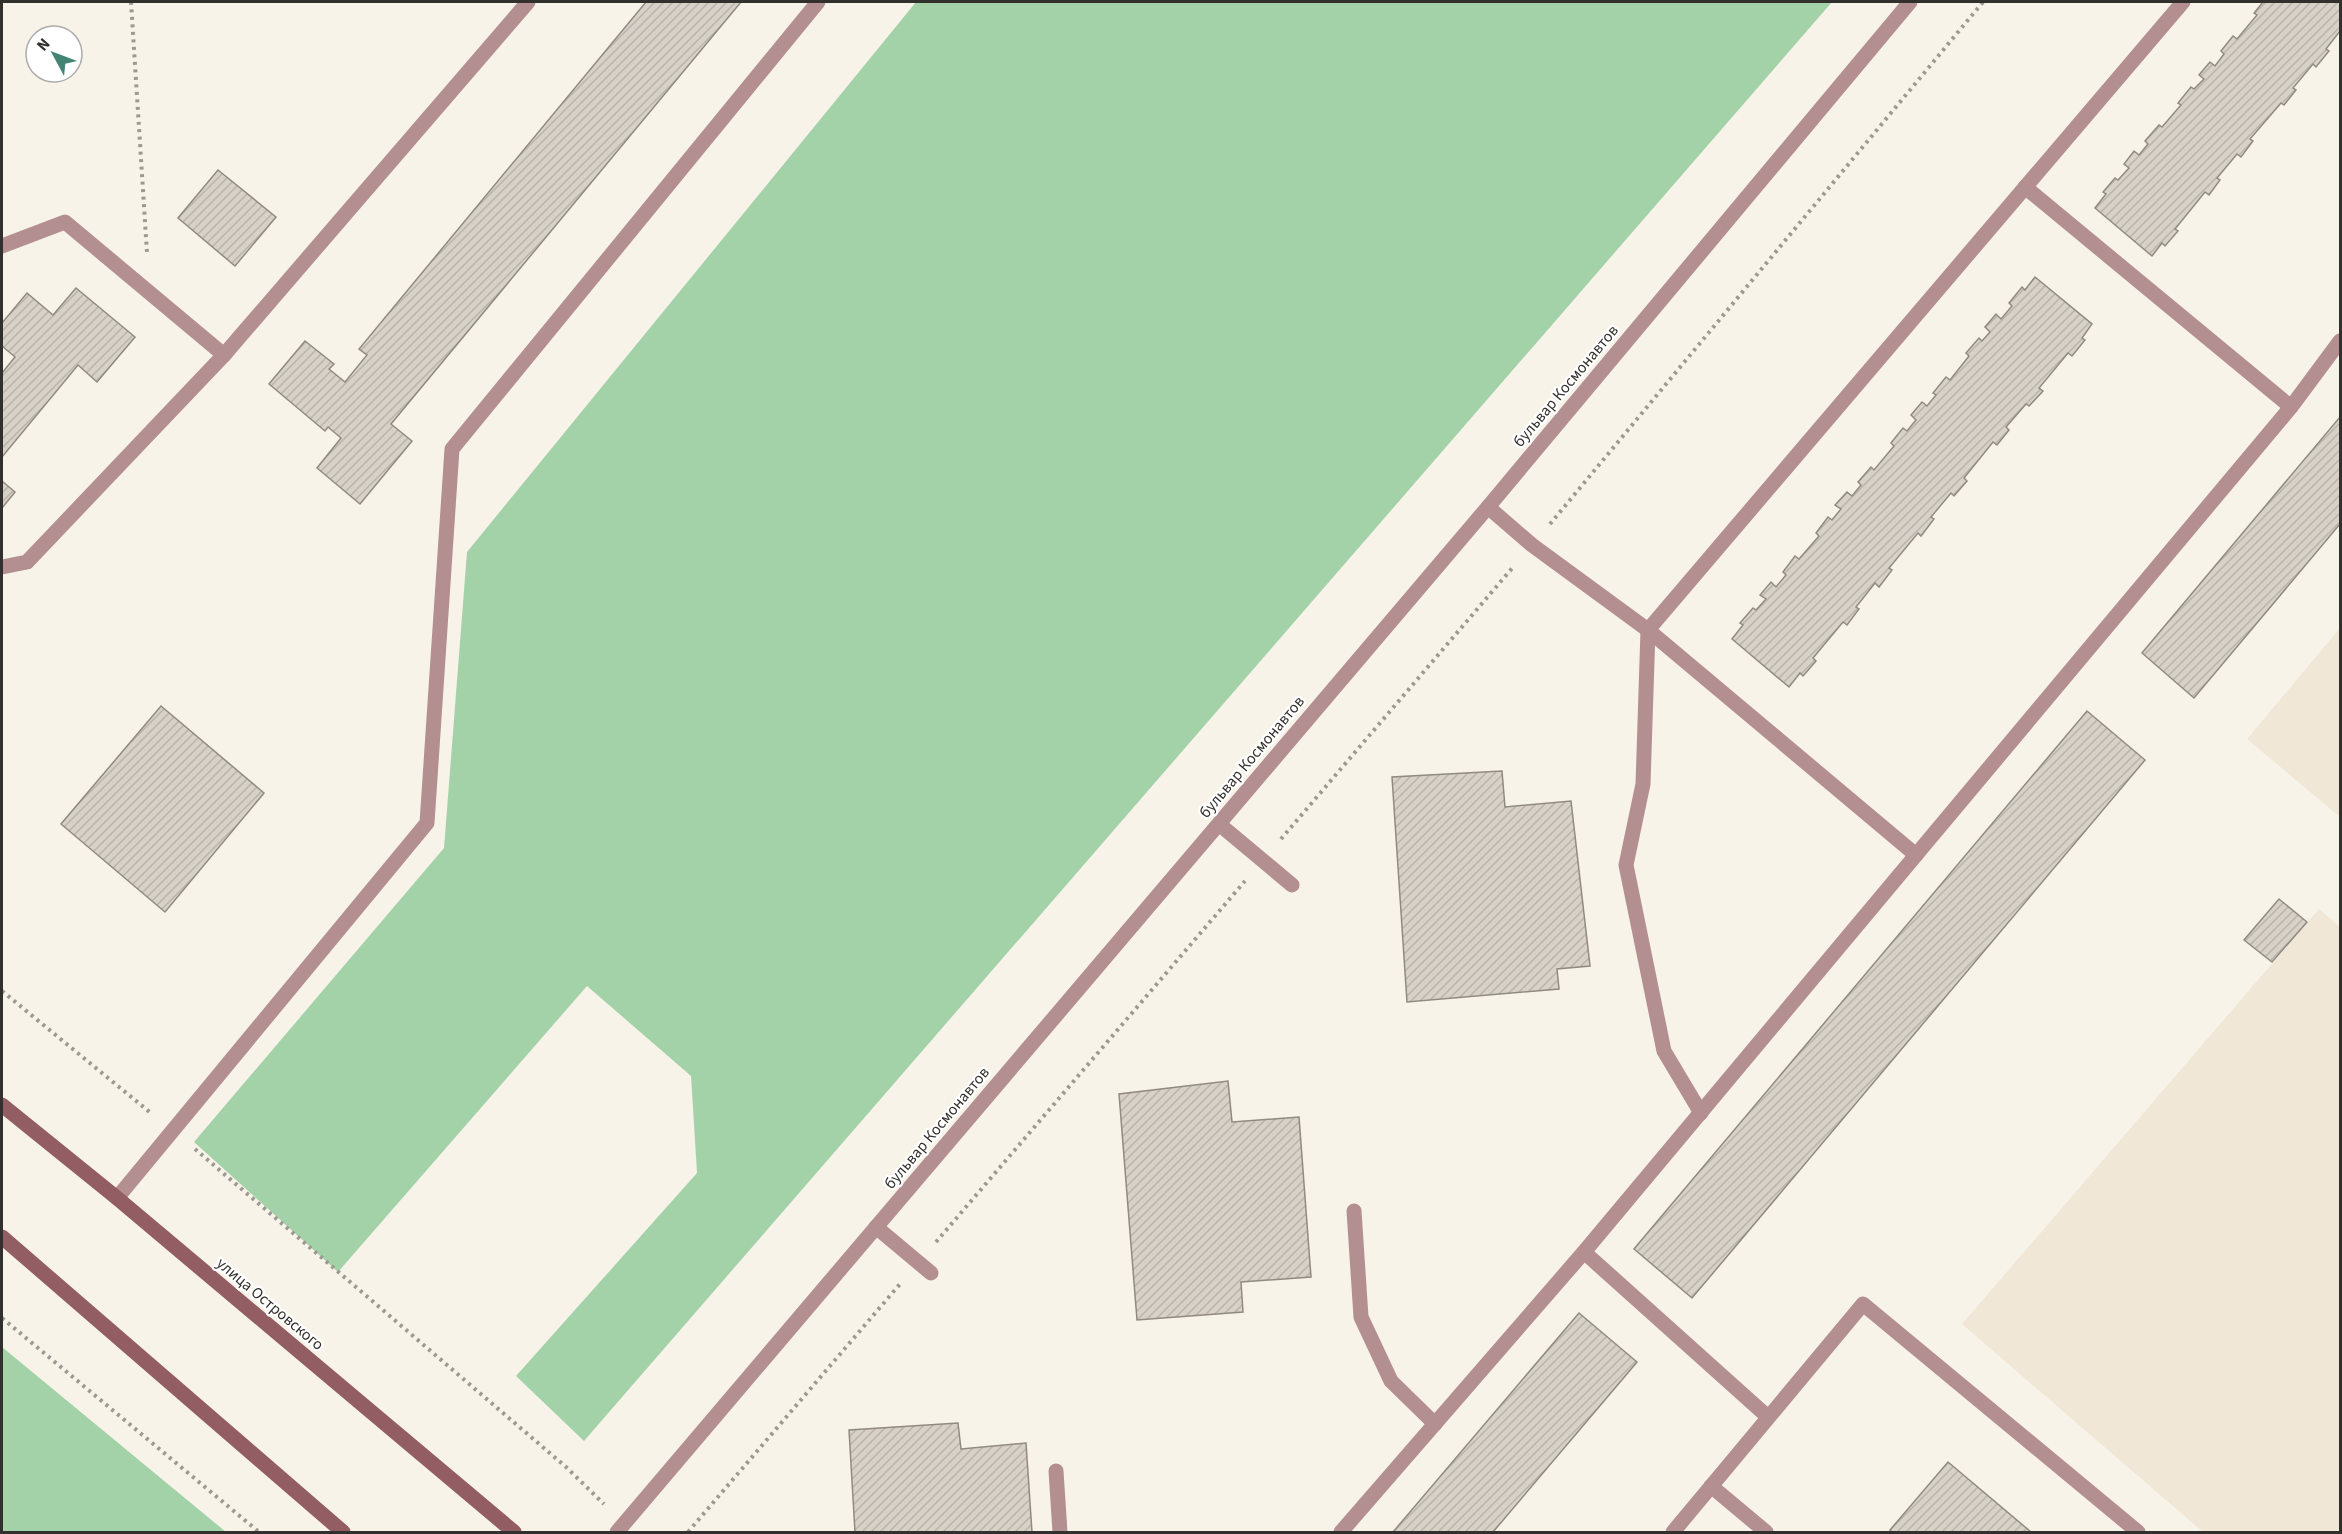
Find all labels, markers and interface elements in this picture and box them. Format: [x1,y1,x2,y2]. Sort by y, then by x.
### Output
north arrow [24,24,84,84]
text: N [32,34,55,56]
street label: бульвар Космонавтов [1508,320,1624,452]
street label: бульвар Космонавтов [1194,691,1310,823]
street label: бульвар Космонавтов [879,1062,995,1194]
street label: улица Островского [212,1252,328,1356]

